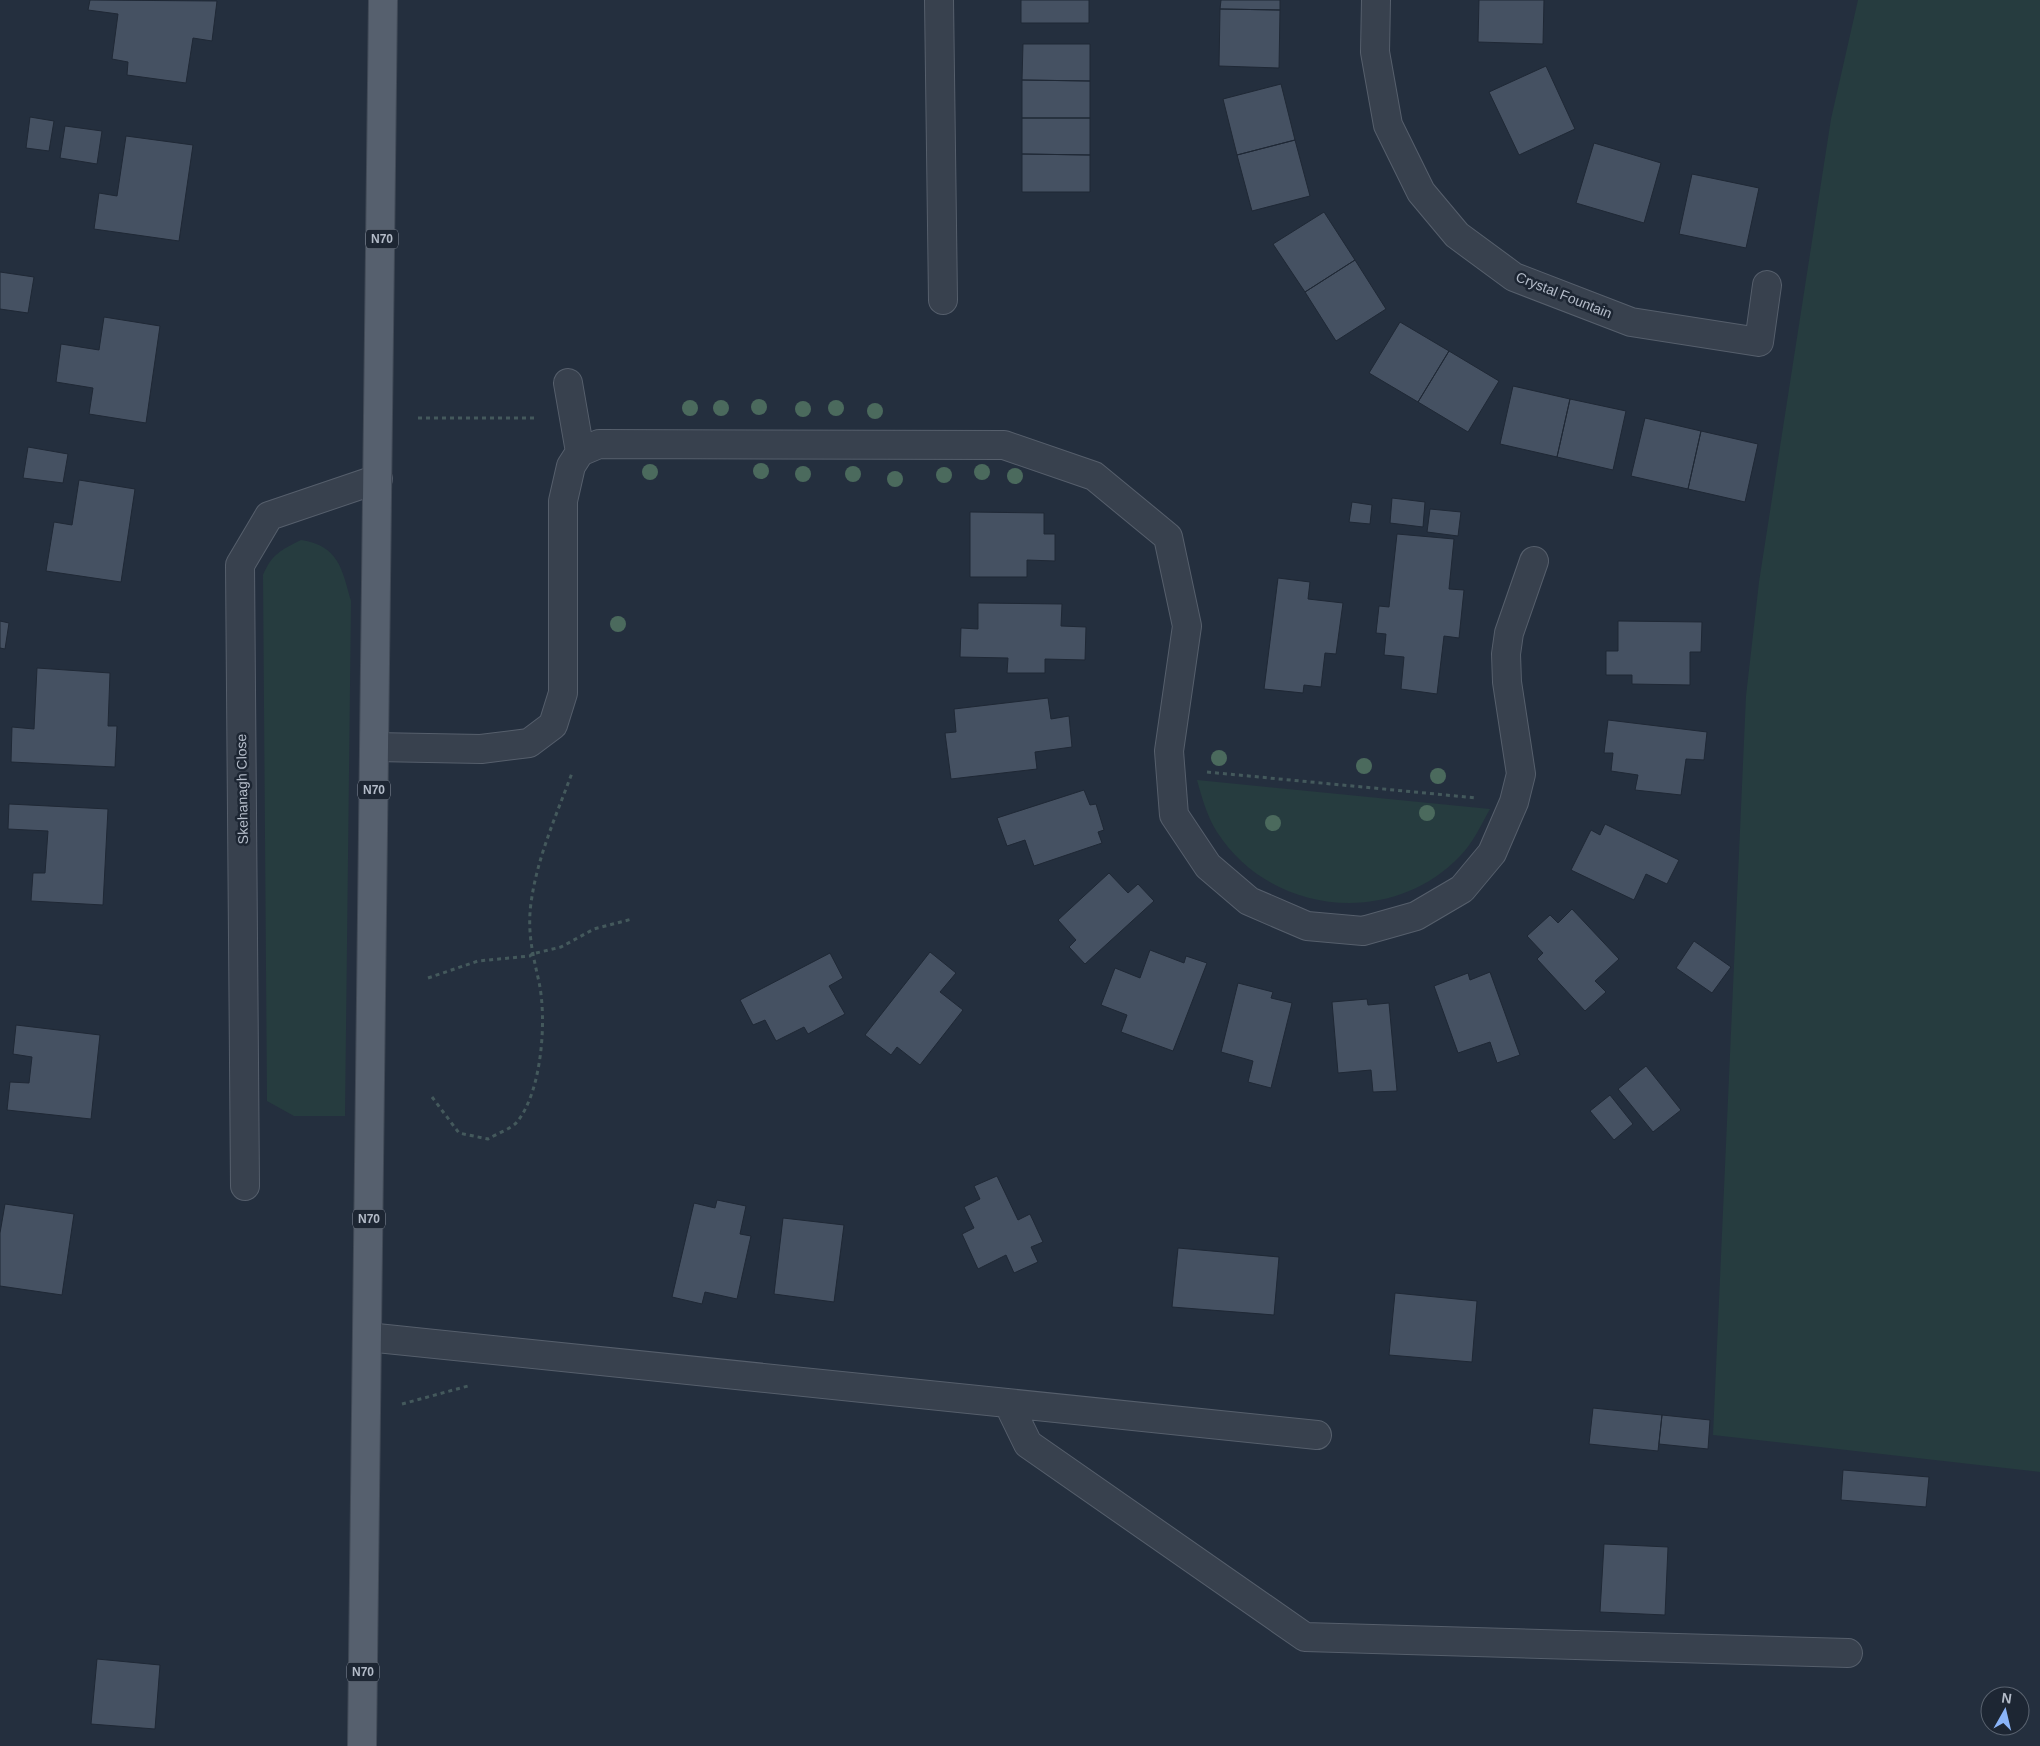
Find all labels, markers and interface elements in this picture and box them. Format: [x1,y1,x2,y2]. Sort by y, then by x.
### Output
road number: N70 [366,230,398,248]
street label: Crystal Fountain [1514,268,1614,322]
street label: Skehanagh Close [233,733,251,844]
road number: N70 [358,780,390,800]
road number: N70 [353,1210,385,1228]
road number: N70 [347,1662,379,1681]
north arrow [1980,1686,2030,1736]
text: N [2001,1689,2013,1707]

